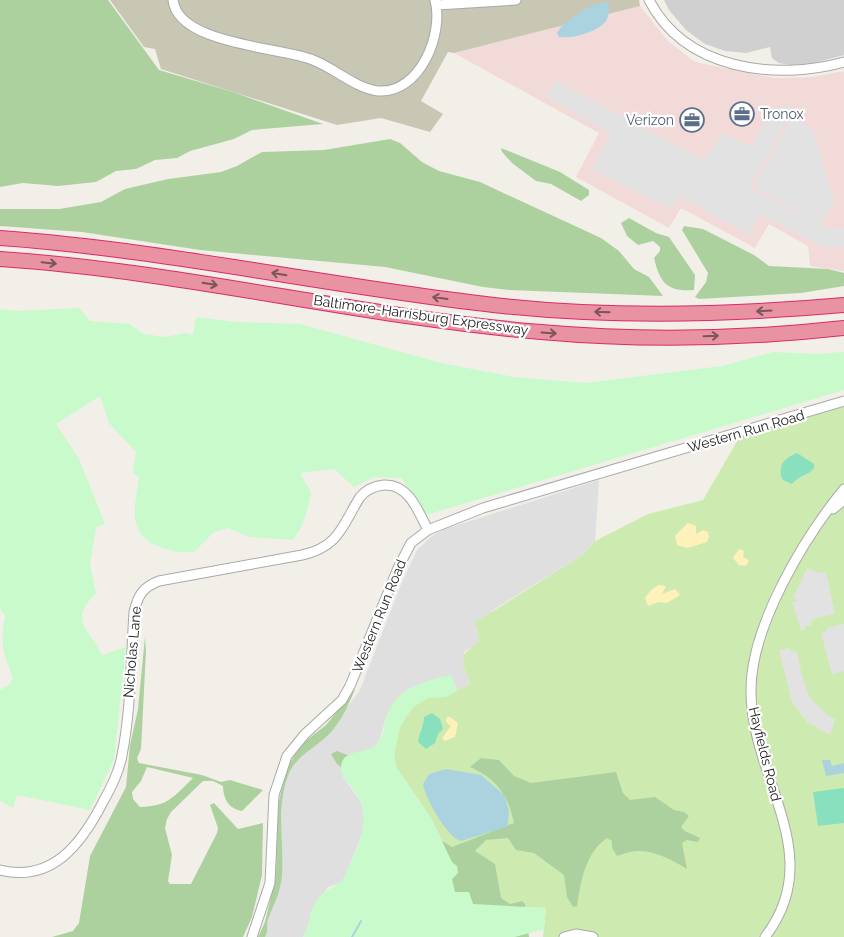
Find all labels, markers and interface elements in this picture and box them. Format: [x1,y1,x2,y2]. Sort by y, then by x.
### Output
office icon: Tronox [729,101,755,127]
place label: Tronox [760,106,804,122]
office icon: Verizon [679,107,705,133]
place label: Verizon [626,112,674,128]
one-way arrow [40,258,56,268]
one-way arrow [272,268,288,278]
one-way arrow [201,279,217,289]
street label: Baltimore-Harrisburg Expressway [313,292,530,338]
one-way arrow [432,293,448,303]
one-way arrow [757,306,773,315]
one-way arrow [594,308,610,317]
one-way arrow [541,328,557,337]
one-way arrow [703,332,719,341]
street label: Western Run Road [686,407,806,455]
street label: Western Run Road [349,557,409,675]
street label: Nicholas Lane [120,605,144,699]
street label: Hayfields Road [746,705,784,803]

